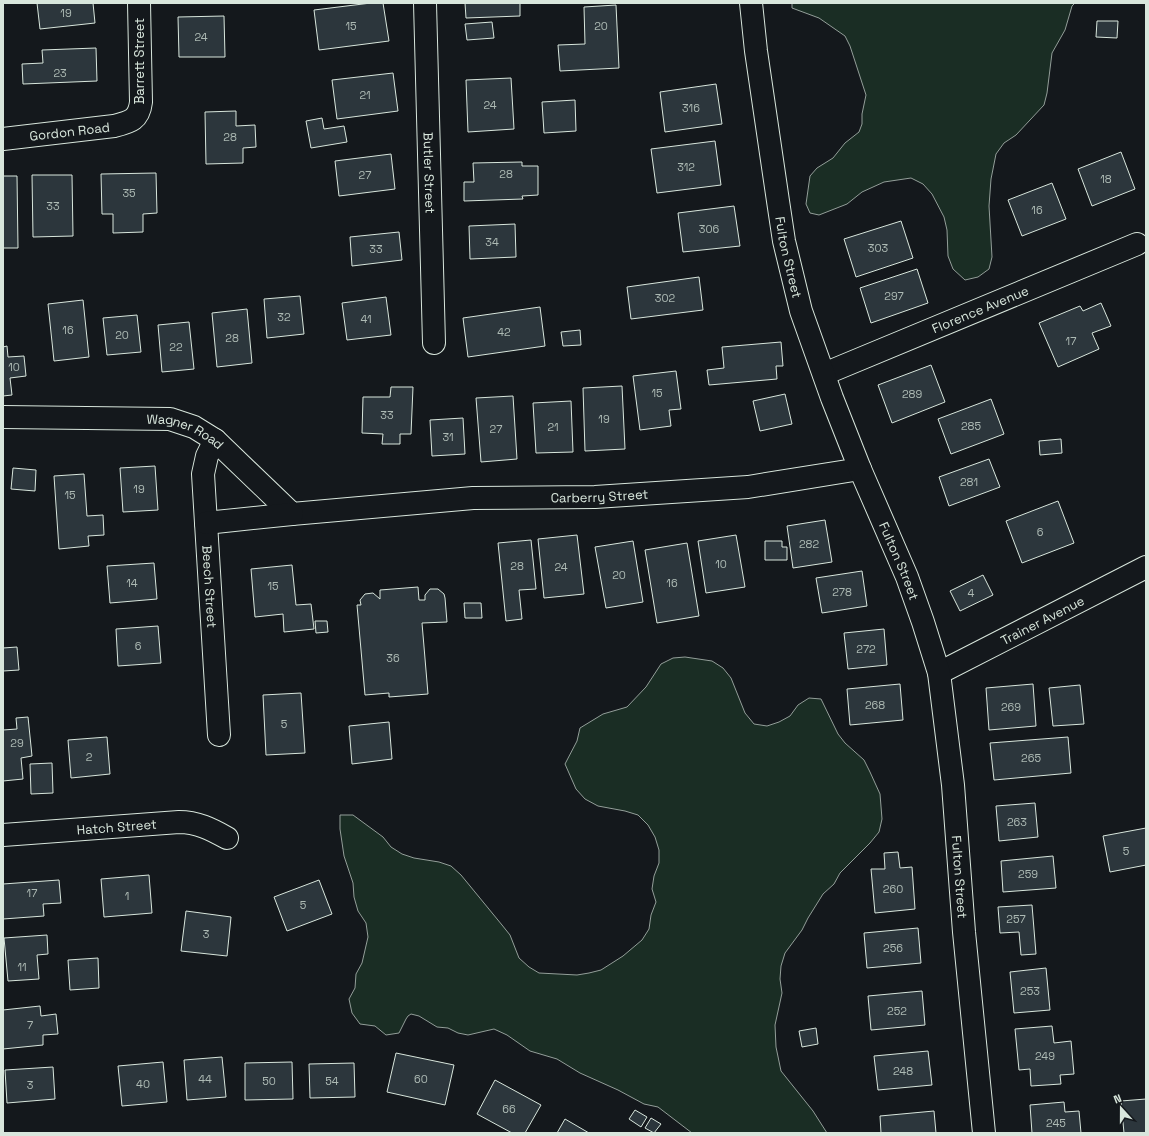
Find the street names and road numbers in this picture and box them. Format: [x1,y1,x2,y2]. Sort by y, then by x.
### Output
street label: Barrett Street [131,18,148,104]
street label: Gordon Road [28,118,111,144]
street label: Butler Street [420,132,439,214]
street label: Fulton Street [772,215,806,300]
street label: Florence Avenue [929,282,1031,337]
street label: Wagner Road [146,410,228,453]
street label: Carberry Street [551,485,649,506]
street label: Fulton Street [876,519,923,602]
street label: Beech Street [199,545,221,628]
street label: Trainer Avenue [998,592,1087,649]
street label: Hatch Street [76,815,157,838]
street label: Fulton Street [948,835,971,919]

